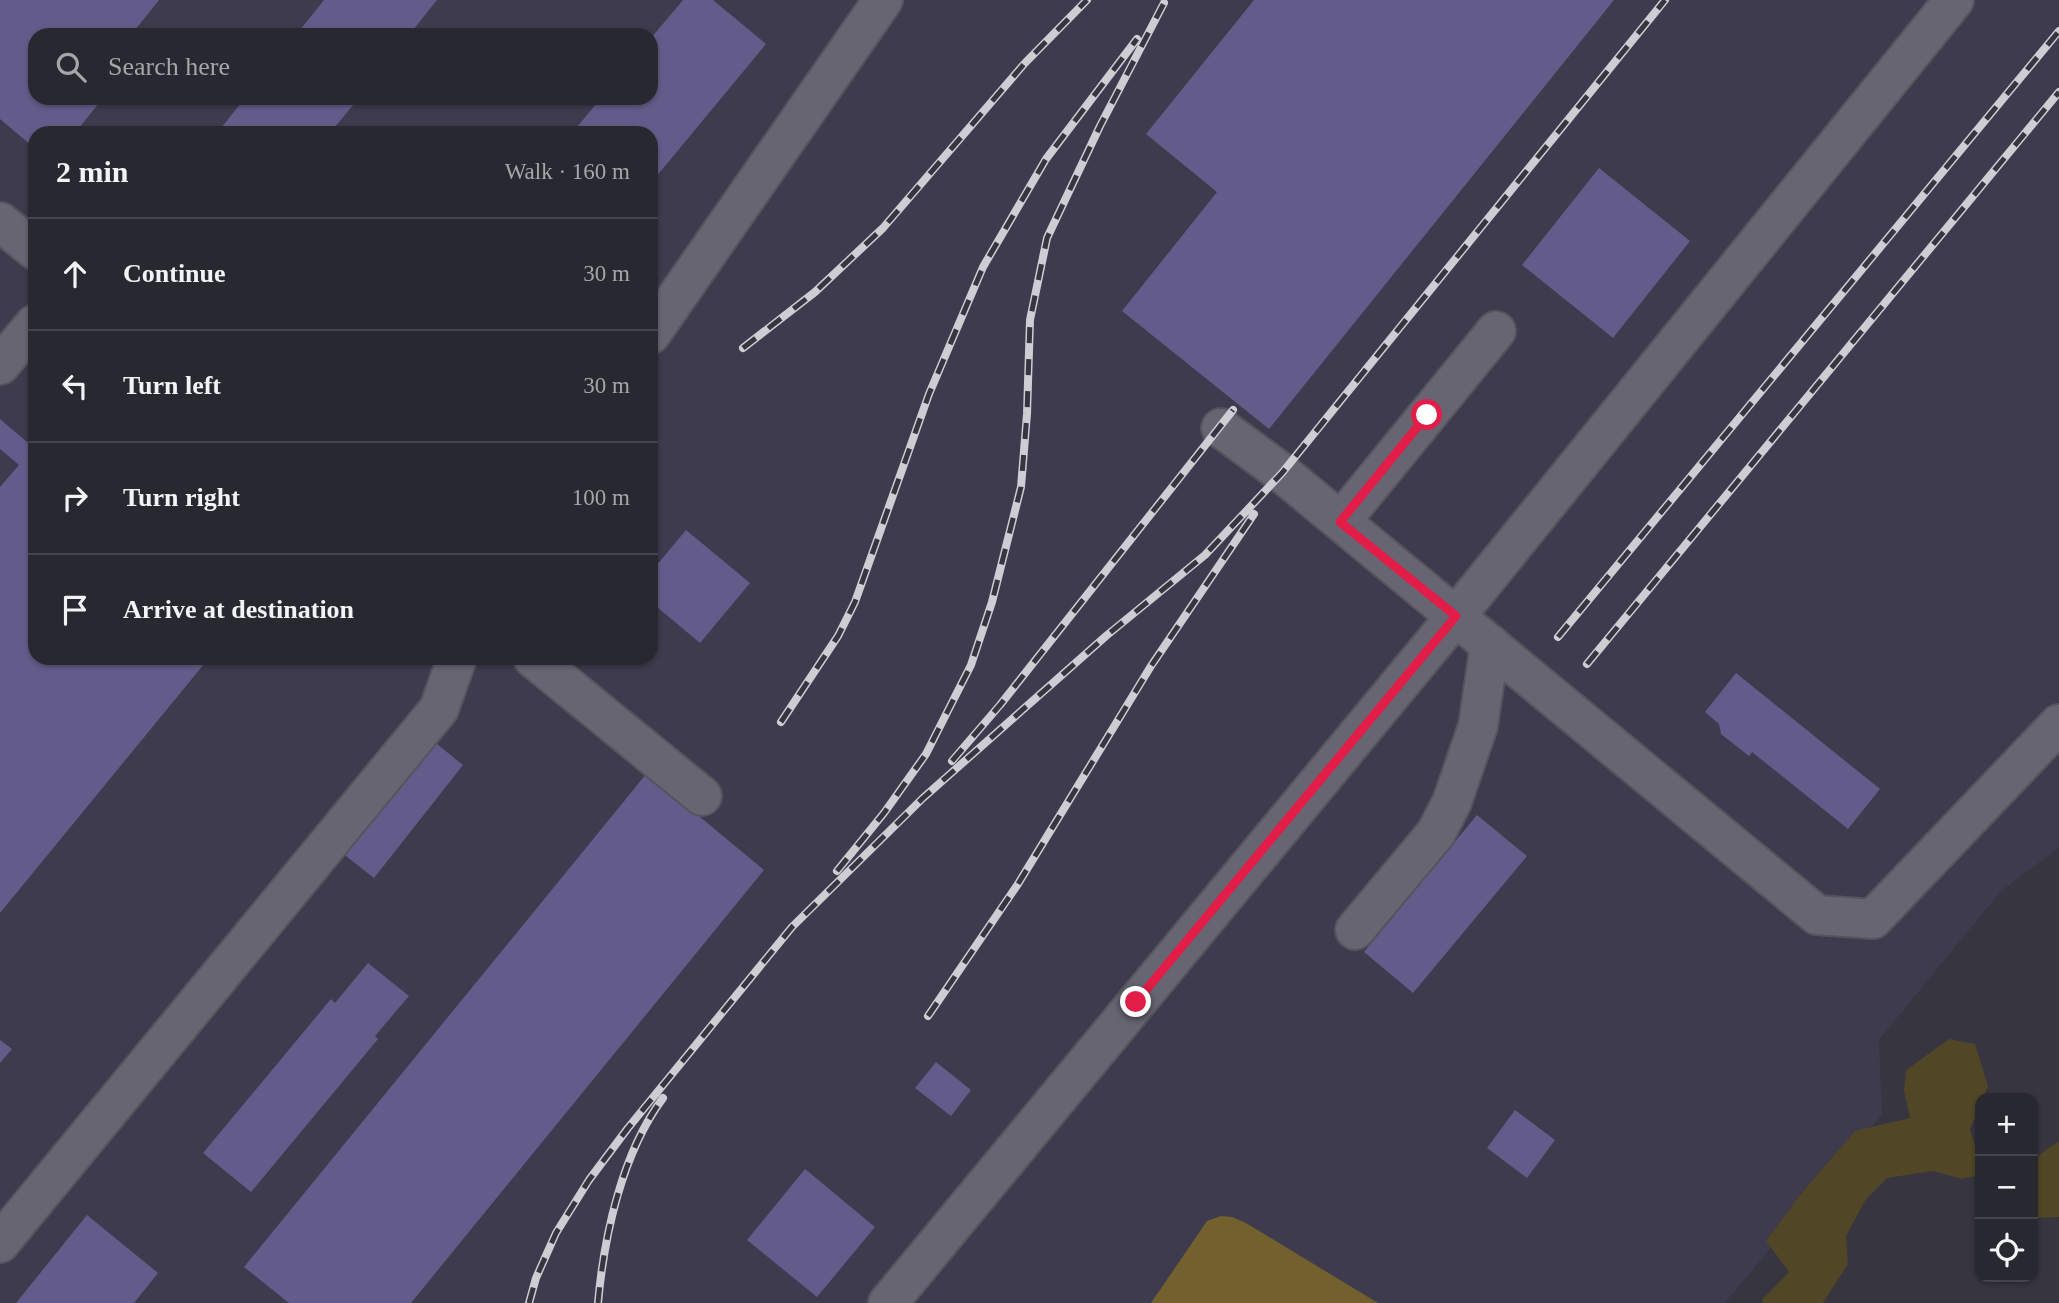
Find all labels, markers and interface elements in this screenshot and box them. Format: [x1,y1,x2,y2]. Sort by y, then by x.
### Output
search box [28,28,658,105]
icon: search [52,48,90,86]
text: Search here [108,52,230,81]
text: 2 min [56,155,129,188]
text: Walk · 160 m [505,159,630,184]
icon: ahead [56,255,94,293]
text: Continue [123,259,226,288]
text: 30 m [583,261,630,286]
icon: left [56,367,94,405]
text: Turn left [123,371,221,400]
text: 30 m [583,373,630,398]
route start [1411,399,1442,430]
icon: right [56,479,94,517]
text: Turn right [123,483,240,512]
text: 100 m [572,485,630,510]
icon: arrive [56,591,94,629]
text: Arrive at destination [123,595,354,624]
route end [1120,986,1151,1017]
map controls [1975,1093,2038,1282]
button: + [1975,1093,2038,1156]
button: − [1975,1156,2038,1219]
button: locate [1975,1219,2038,1282]

